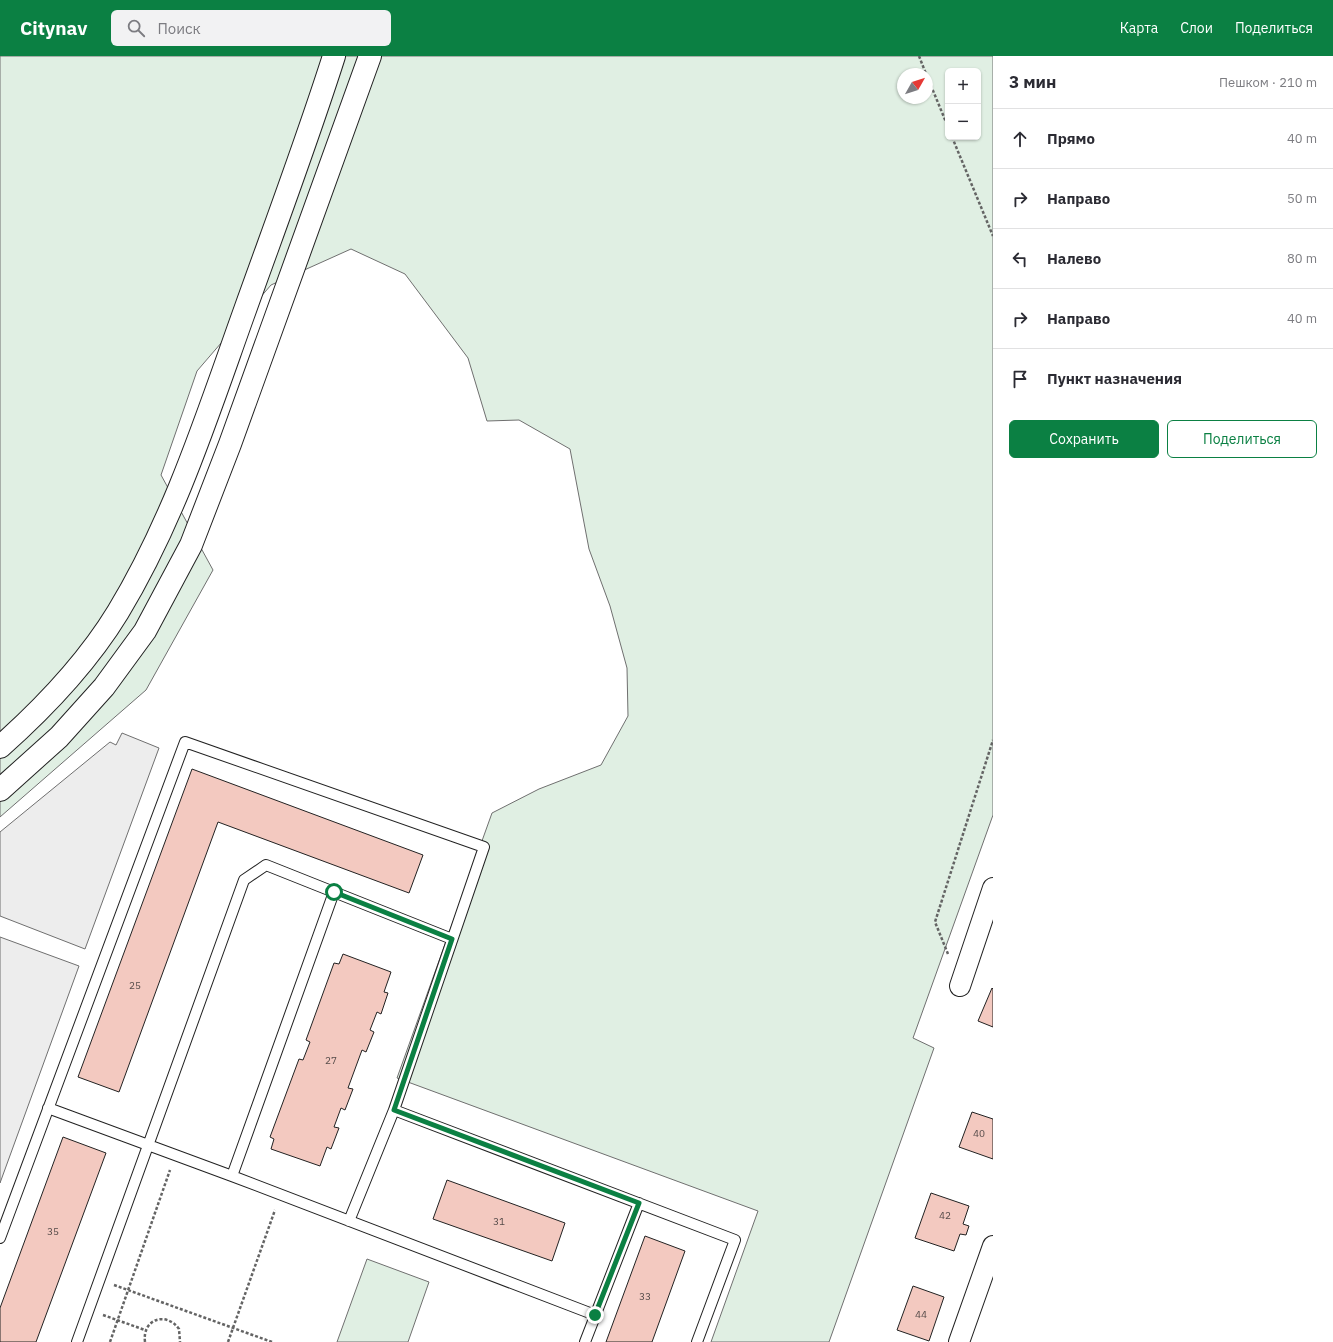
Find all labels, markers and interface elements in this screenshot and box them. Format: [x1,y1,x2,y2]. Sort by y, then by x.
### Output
search box [111,10,391,46]
text: Citynav [20,16,87,40]
icon: search [125,17,147,39]
text: Поиск [157,19,201,38]
text: Карта [1120,19,1158,37]
text: Слои [1180,19,1213,37]
text: Поделиться [1235,19,1313,37]
north arrow [897,68,933,104]
map controls [945,68,981,140]
button: + [945,68,981,104]
text: 3 мин [1009,71,1056,93]
text: Пешком · 210 m [1219,74,1317,91]
button: − [945,104,981,140]
icon: ahead [1009,128,1031,150]
text: Прямо [1047,129,1095,148]
text: 40 m [1287,130,1317,147]
icon: right [1009,188,1031,210]
text: Направо [1047,189,1110,208]
text: 50 m [1287,190,1317,207]
icon: left [1009,248,1031,270]
text: Налево [1047,249,1101,268]
text: 80 m [1287,250,1317,267]
icon: right [1009,308,1031,330]
text: Направо [1047,309,1110,328]
text: 40 m [1287,310,1317,327]
icon: arrive [1009,368,1031,390]
text: Пункт назначения [1047,369,1182,388]
button: Сохранить [1009,420,1159,458]
button: Поделиться [1167,420,1317,458]
route start [325,883,343,901]
house number: 25 [129,979,141,992]
house number: 27 [325,1054,337,1067]
house number: 40 [973,1127,985,1140]
house number: 42 [939,1209,951,1222]
house number: 31 [493,1215,505,1228]
house number: 35 [47,1225,59,1238]
house number: 33 [639,1290,651,1303]
route end [586,1306,604,1324]
house number: 44 [915,1308,927,1321]

